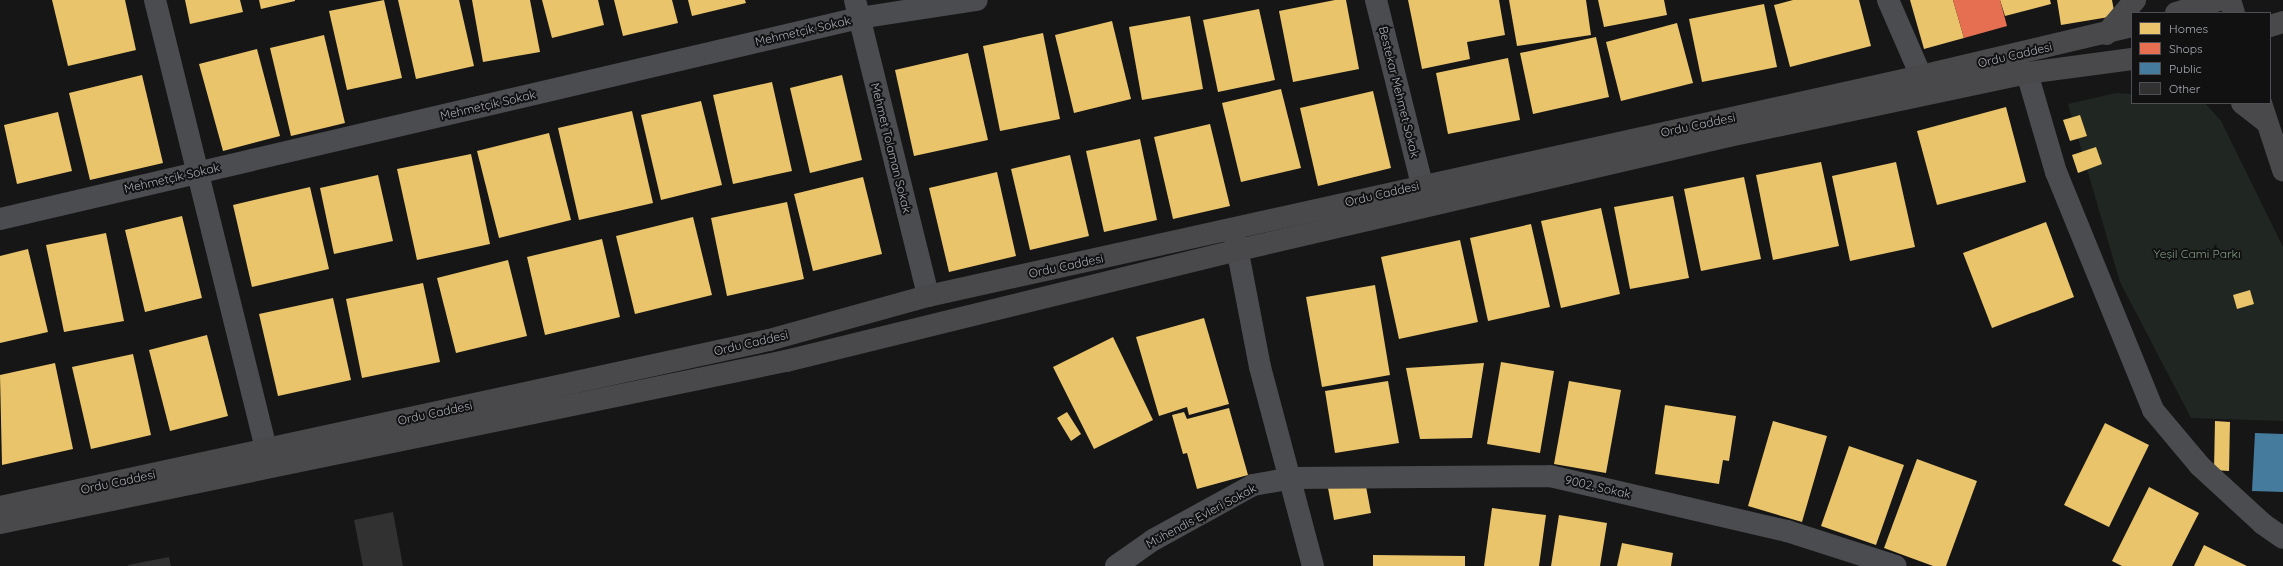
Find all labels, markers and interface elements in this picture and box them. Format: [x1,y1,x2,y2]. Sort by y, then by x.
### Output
legend [2131,12,2271,104]
street label: Mehmetçik Sokak [754,13,852,49]
text: Homes [2169,21,2208,36]
street label: Bestekar Mehmet Sokak [1376,25,1422,159]
street label: Ordu Caddesi [1976,39,2054,71]
text: Shops [2169,41,2203,56]
text: Public [2169,61,2202,76]
street label: Mehmet Tolaman Sokak [868,81,914,215]
text: Other [2169,81,2200,96]
street label: Mehmetçik Sokak [439,87,537,123]
street label: Ordu Caddesi [1659,110,1737,140]
street label: Mehmetçik Sokak [123,160,221,196]
street label: Ordu Caddesi [1343,178,1421,210]
park label: Yeşil Cami Parkı [2153,247,2241,261]
street label: Ordu Caddesi [1027,251,1105,281]
street label: Ordu Caddesi [712,327,790,359]
street label: Ordu Caddesi [396,398,474,428]
street label: Ordu Caddesi [79,467,157,497]
street label: 9002. Sokak [1564,472,1632,502]
street label: Mühendis Evleri Sokak [1143,481,1259,551]

